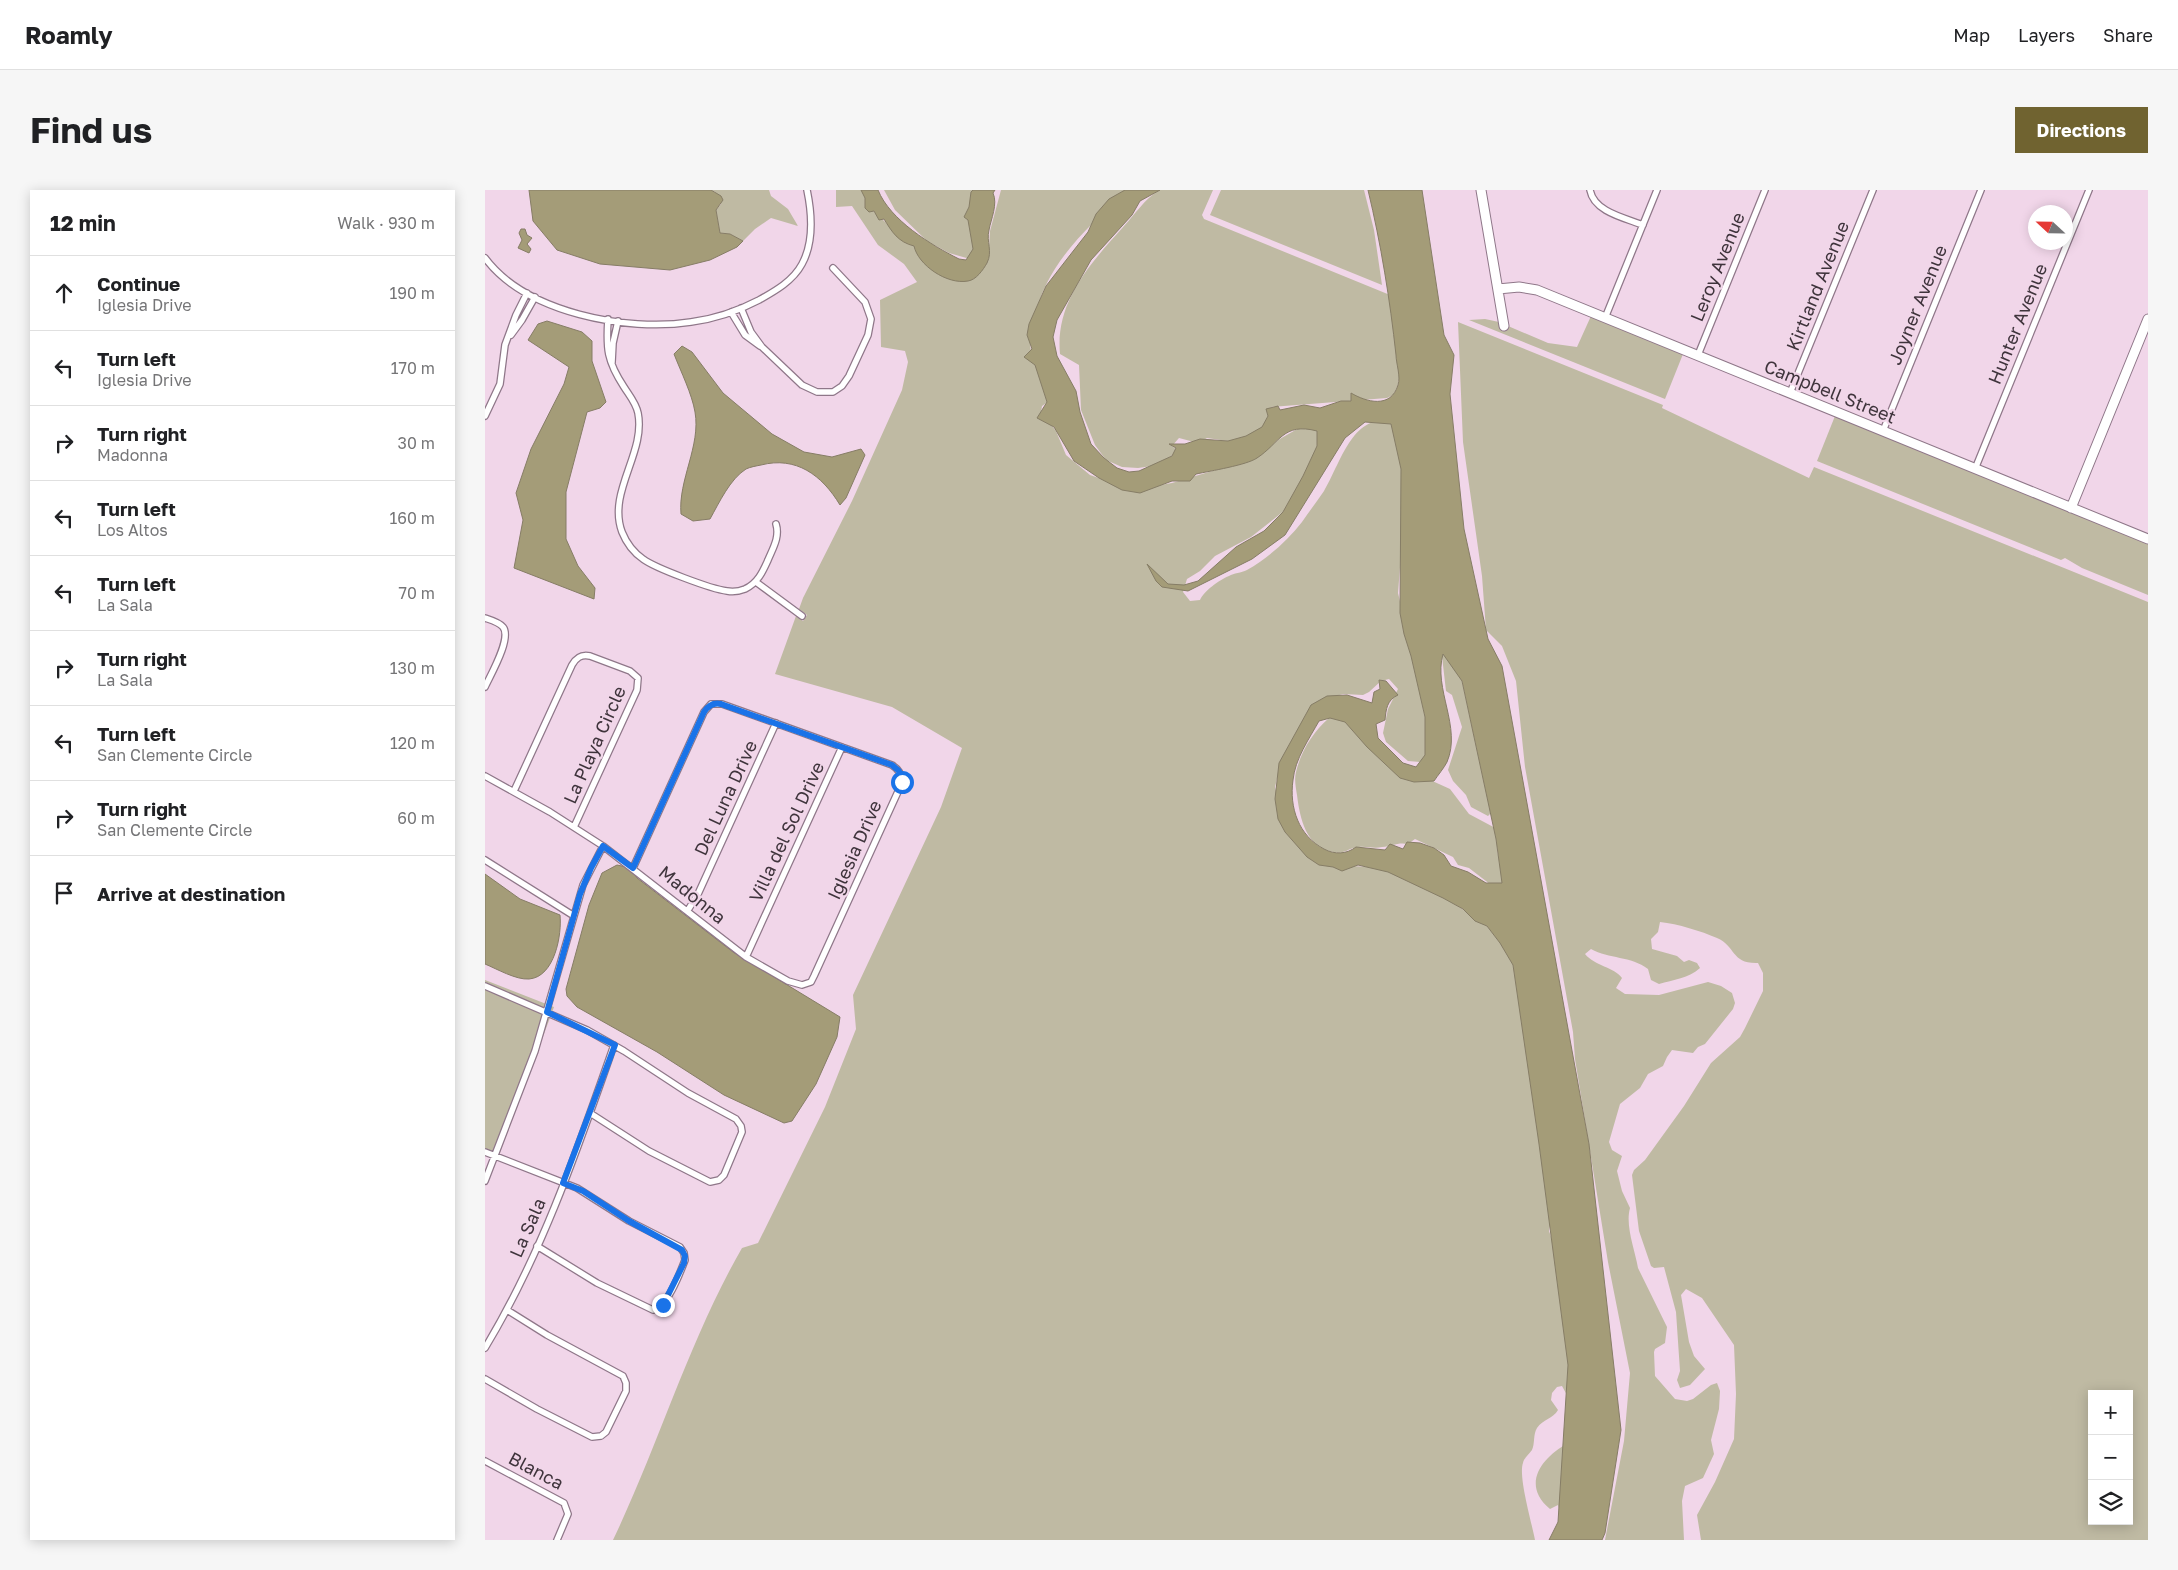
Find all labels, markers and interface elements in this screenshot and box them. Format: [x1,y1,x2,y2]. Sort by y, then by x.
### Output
text: Roamly [25,20,113,49]
text: Map [1953,24,1990,46]
text: Layers [2018,24,2075,46]
text: Share [2103,24,2153,46]
button: Directions [2015,107,2148,153]
text: Find us [30,109,152,151]
north arrow [2028,205,2073,250]
street label: Leroy Avenue [1685,209,1749,324]
text: 12 min [50,210,116,236]
text: Walk · 930 m [337,213,435,233]
street label: Kirtland Avenue [1781,218,1853,354]
street label: Joyner Avenue [1883,242,1951,368]
street label: Hunter Avenue [1983,260,2051,387]
text: Continue [97,272,180,295]
icon: ahead [50,279,78,307]
text: 190 m [389,283,435,303]
text: Iglesia Drive [97,295,192,315]
text: Turn left [97,347,176,370]
icon: left [50,354,78,382]
street label: Campbell Street [1761,355,1900,428]
text: 170 m [391,358,435,378]
text: Iglesia Drive [97,370,192,390]
text: Turn right [97,422,187,445]
icon: right [50,429,78,457]
text: 30 m [398,433,435,453]
text: Madonna [97,445,168,465]
text: Turn left [97,497,176,520]
icon: left [50,504,78,532]
text: 160 m [389,508,435,528]
text: Los Altos [97,520,168,540]
text: Turn left [97,572,176,595]
icon: left [50,579,78,607]
text: 70 m [398,583,435,603]
text: La Sala [97,595,153,615]
text: Turn right [97,647,187,670]
icon: right [50,654,78,682]
text: 130 m [390,658,435,678]
text: La Sala [97,670,153,690]
street label: La Playa Circle [558,682,630,807]
text: Turn left [97,722,176,745]
icon: left [50,729,78,757]
text: 120 m [390,733,435,753]
street label: Del Luna Drive [689,737,761,859]
text: San Clemente Circle [97,745,252,765]
street label: Villa del Sol Drive [744,758,828,905]
route start [891,771,914,794]
text: Turn right [97,797,187,820]
street label: Iglesia Drive [822,797,886,903]
icon: right [50,804,78,832]
text: 60 m [397,808,435,828]
text: San Clemente Circle [97,820,252,840]
street label: Madonna [655,861,731,928]
icon: arrive [50,879,78,907]
text: Arrive at destination [97,882,285,905]
street label: La Sala [504,1194,550,1261]
route end [652,1294,675,1317]
map controls [2088,1390,2133,1525]
button: + [2088,1390,2133,1435]
button: − [2088,1435,2133,1480]
street label: Blanca [505,1447,568,1494]
button: layers [2088,1480,2133,1525]

